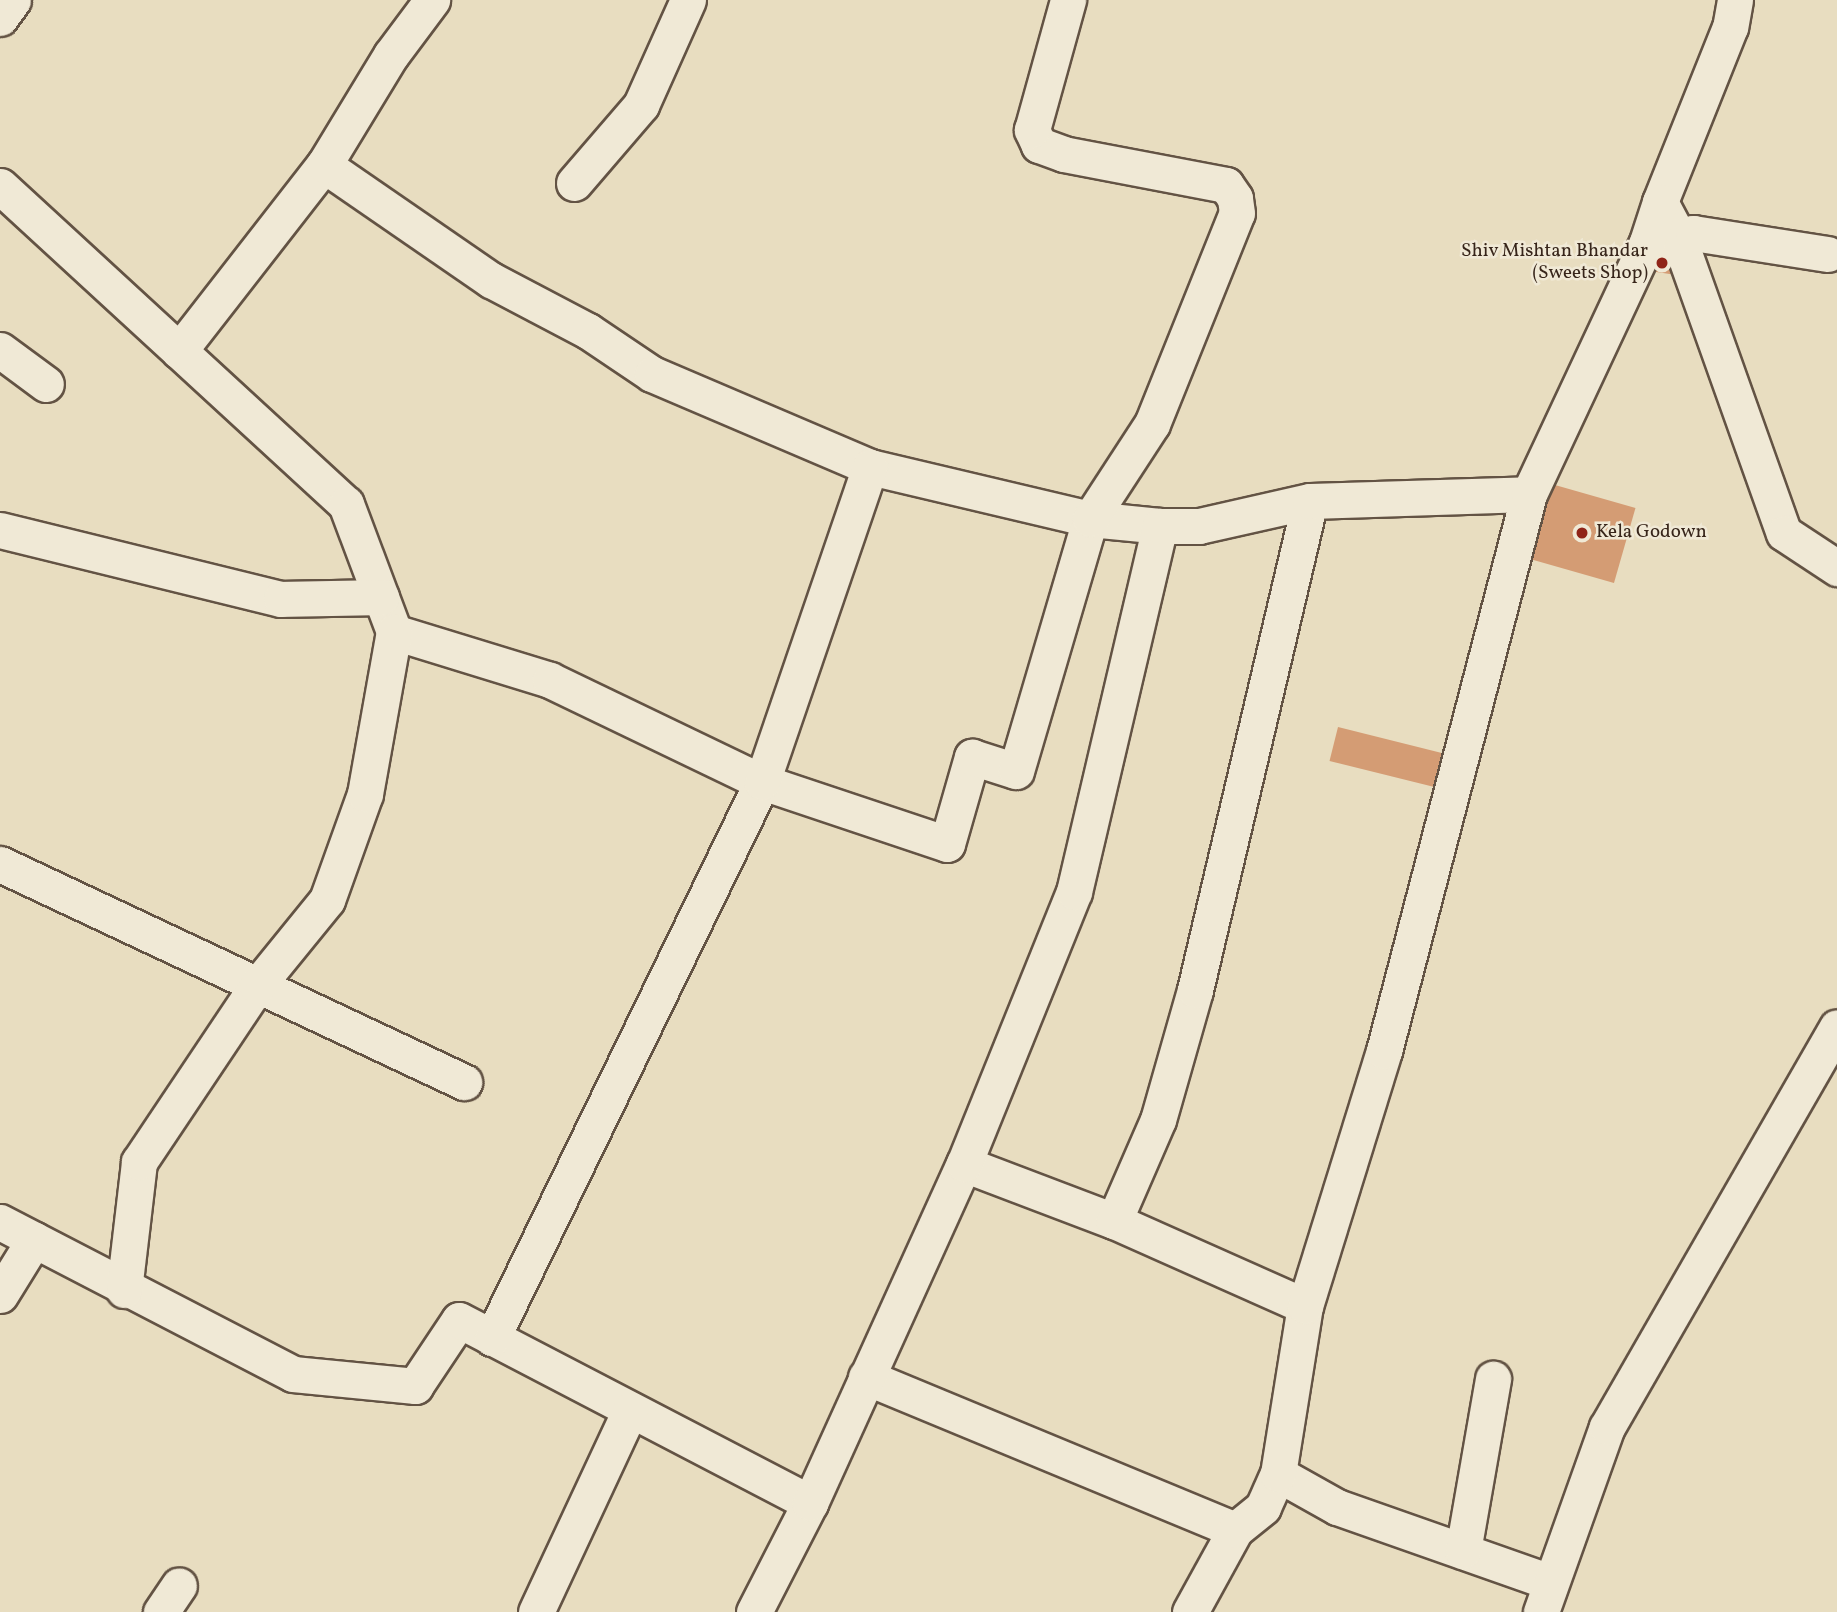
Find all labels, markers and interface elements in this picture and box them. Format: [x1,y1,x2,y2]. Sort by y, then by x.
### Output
place label: Shiv Mishtan Bhandar (Sweets Shop) [1460,241,1648,285]
marker: Shiv Mishtan Bhandar (Sweets Shop) [1654,255,1670,271]
place label: Kela Godown [1596,522,1707,544]
marker: Kela Godown [1574,525,1590,541]

